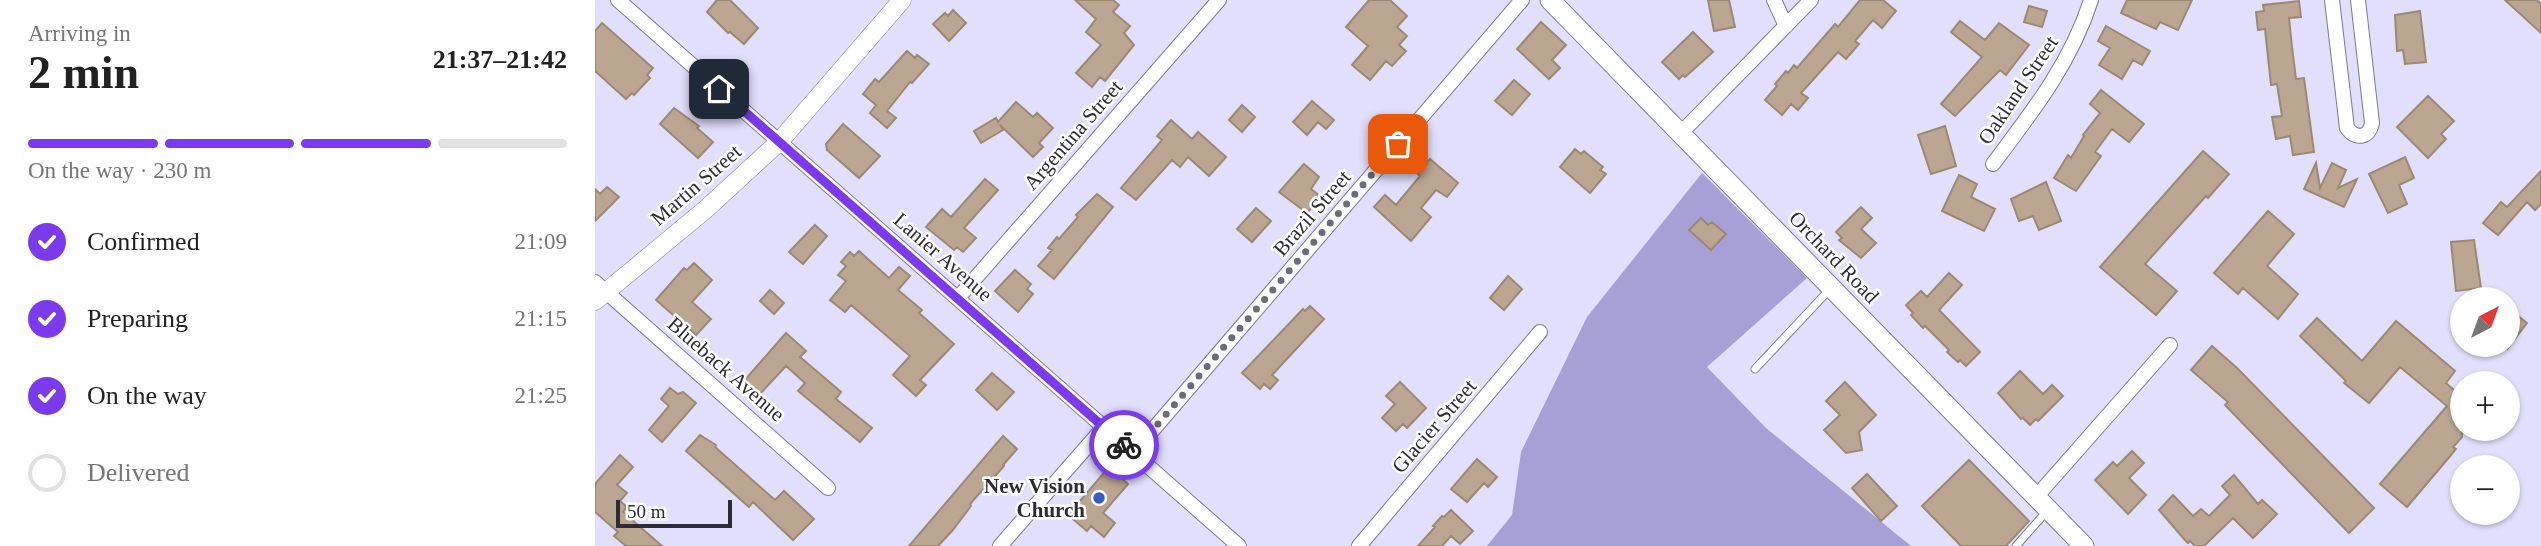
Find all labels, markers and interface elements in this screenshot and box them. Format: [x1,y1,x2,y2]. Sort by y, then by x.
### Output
text: Arriving in [28,21,131,46]
street label: Oakland Street [1973,31,2063,149]
text: 21:37–21:42 [433,45,567,74]
text: 2 min [28,47,139,98]
pin [689,59,749,119]
icon: home [700,70,738,108]
street label: Argentina Street [1019,75,1127,195]
pin [1368,114,1428,174]
icon: bag [1379,125,1417,163]
street label: Martin Street [646,139,746,231]
text: On the way · 230 m [28,158,211,183]
street label: Brazil Street [1268,165,1356,261]
street label: Orchard Road [1784,206,1884,308]
street label: Lanier Avenue [889,208,997,306]
icon: check [28,223,66,261]
text: Confirmed [87,227,200,256]
text: 21:09 [515,229,567,254]
north arrow [2450,287,2520,357]
map controls [2450,287,2520,525]
icon: check [28,300,66,338]
text: Preparing [87,304,188,333]
text: 21:15 [515,306,567,331]
street label: Blueback Avenue [663,312,789,426]
button: + [2450,371,2520,441]
street label: Glacier Street [1387,374,1481,478]
icon: check [28,377,66,415]
text: On the way [87,381,207,410]
text: 21:25 [515,383,567,408]
courier [1089,410,1159,480]
icon: bike [1105,426,1143,464]
button: − [2450,455,2520,525]
text: Delivered [87,458,190,487]
place label: New Vision Church [984,474,1085,522]
marker: New Vision Church [1091,490,1107,506]
scale bar [616,497,731,529]
text: 50 m [627,501,666,522]

